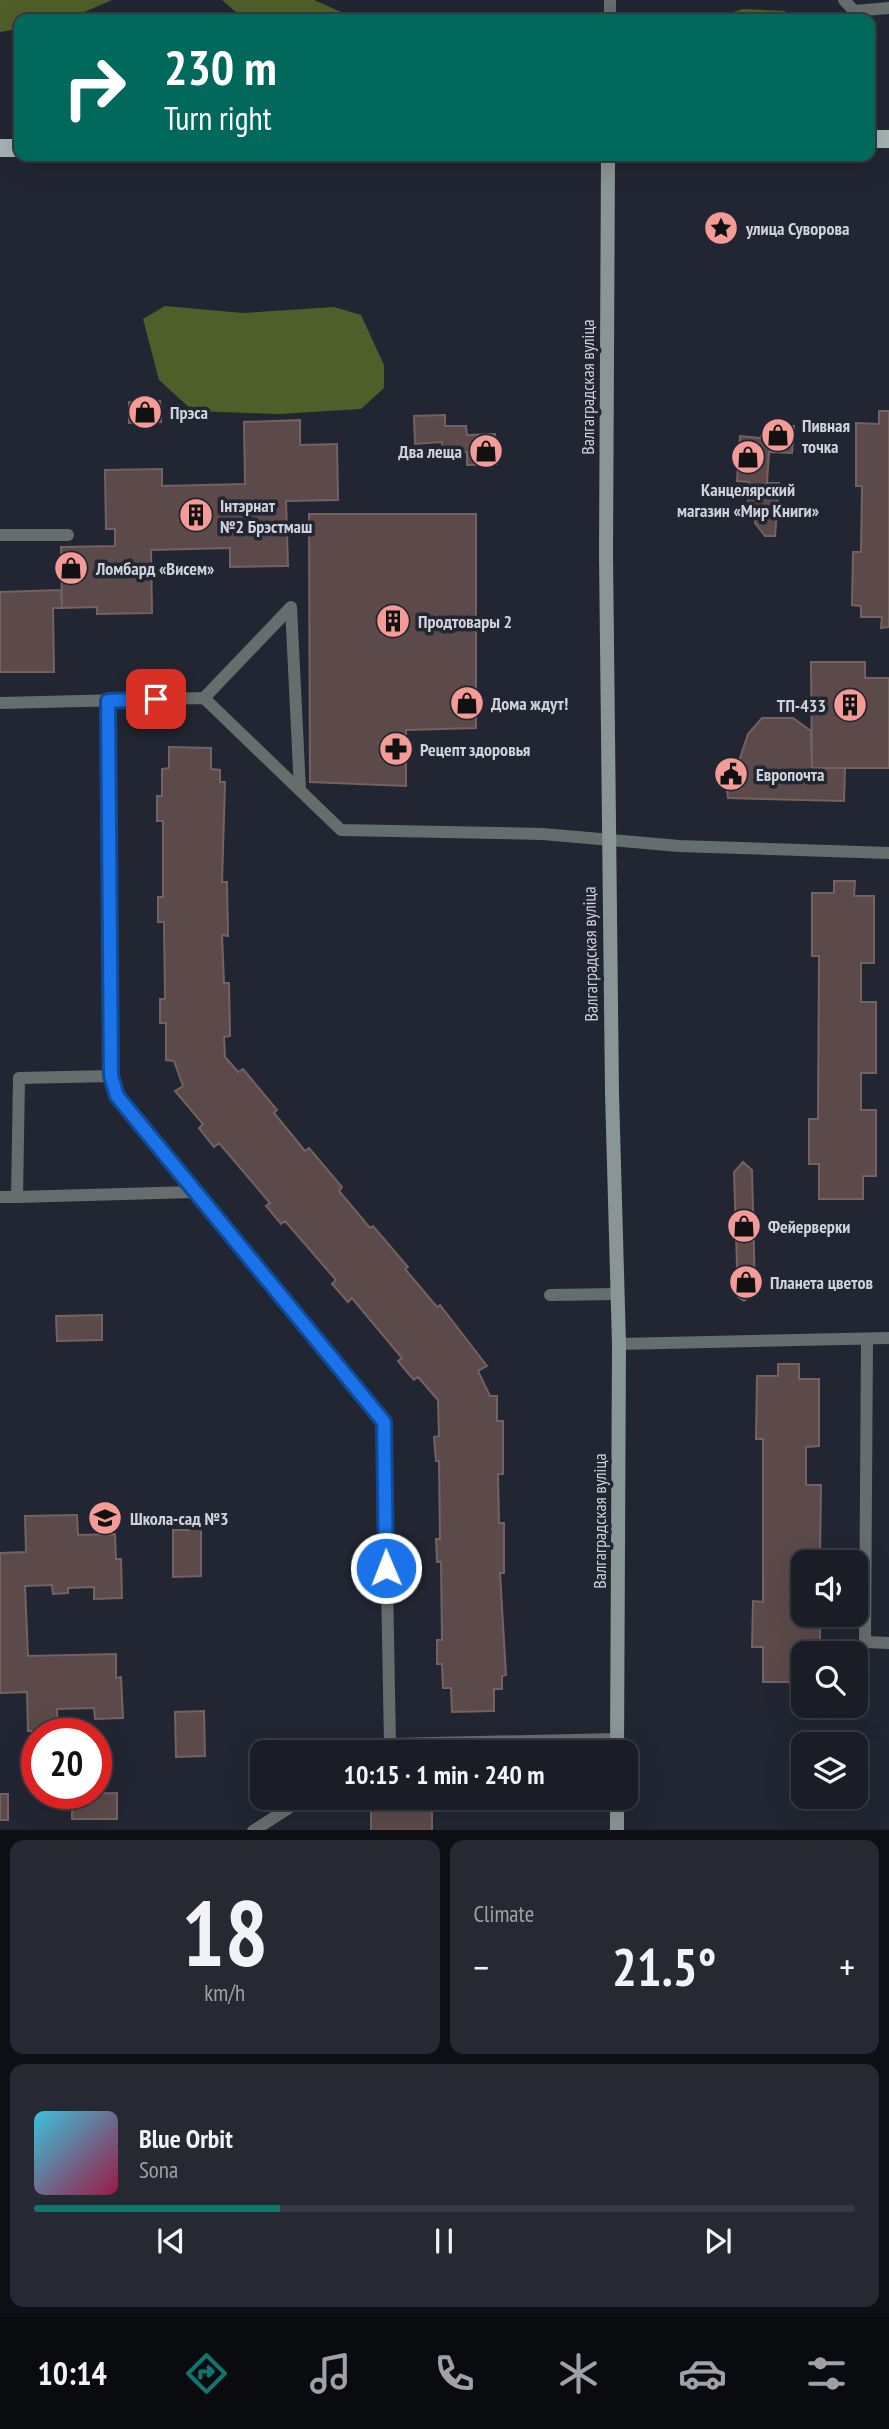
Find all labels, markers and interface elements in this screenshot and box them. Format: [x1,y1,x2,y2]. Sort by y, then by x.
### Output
text: 230 m [164,35,277,99]
icon: right [49,42,140,133]
text: Turn right [164,97,272,139]
place icon: улица Суворова [702,209,740,247]
place label: улица Суворова [745,217,849,240]
street label: Валгаградская вуліца [576,319,599,455]
shop icon: Прэса [126,393,164,431]
place label: Прэса [170,401,208,424]
place label: Пивная точка [802,414,850,458]
shop icon: Пивная точка [759,416,797,454]
shop icon: Два леща [467,432,505,470]
shop icon: Канцелярский магазин «Мир Книги» [729,438,767,476]
place label: Два леща [398,440,462,463]
place label: Канцелярский магазин «Мир Книги» [677,478,819,522]
place label: Інтэрнат №2 Брэстмаш [220,494,312,538]
building icon: Інтэрнат №2 Брэстмаш [177,496,215,534]
shop icon: Ломбард «Висем» [52,549,90,587]
place label: Ломбард «Висем» [95,557,214,580]
building icon: Продтовары 2 [374,602,412,640]
place label: Продтовары 2 [418,610,512,633]
pin [126,669,186,729]
icon: arrive [137,680,175,718]
shop icon: Дома ждут! [448,684,486,722]
building icon: ТП-433 [831,686,869,724]
place label: Дома ждут! [491,692,568,715]
place label: ТП-433 [777,694,826,717]
pharmacy icon: Рецепт здоровья [377,730,415,768]
place label: Рецепт здоровья [420,738,530,761]
public building icon: Европочта [712,755,750,793]
place label: Европочта [756,763,824,786]
street label: Валгаградская вуліца [577,886,603,1022]
shop icon: Фейерверки [725,1207,763,1245]
place label: Фейерверки [768,1215,850,1238]
shop icon: Планета цветов [727,1263,765,1301]
place label: Планета цветов [770,1271,873,1294]
street label: Валгаградская вуліца [588,1453,611,1589]
school or university icon: Школа-сад №3 [86,1499,124,1537]
place label: Школа-сад №3 [130,1507,229,1530]
position arrow [349,1531,423,1605]
map controls [791,1550,868,1809]
button: sound [791,1550,868,1627]
button: search [791,1641,868,1718]
speed limit sign: 20 [21,1718,112,1809]
button: layers [791,1732,868,1809]
text: 10:15 · 1 min · 240 m [344,1758,544,1791]
text: 18 [181,1873,268,1991]
text: Climate [474,1899,534,1928]
text: 21.5° [612,1933,717,2000]
text: − [474,1942,489,1991]
text: + [839,1942,855,1991]
text: km/h [204,1978,245,2007]
text: Blue Orbit [139,2122,233,2155]
text: Sona [139,2155,178,2184]
icon: previous [152,2222,190,2260]
icon: pause [425,2222,463,2260]
icon: next [699,2222,737,2260]
icon: directions [182,2349,231,2398]
icon: music [306,2349,355,2398]
icon: phone [430,2349,479,2398]
icon: climate [554,2349,603,2398]
icon: car [678,2349,727,2398]
icon: filters [802,2349,851,2398]
text: 10:14 [38,2352,107,2394]

